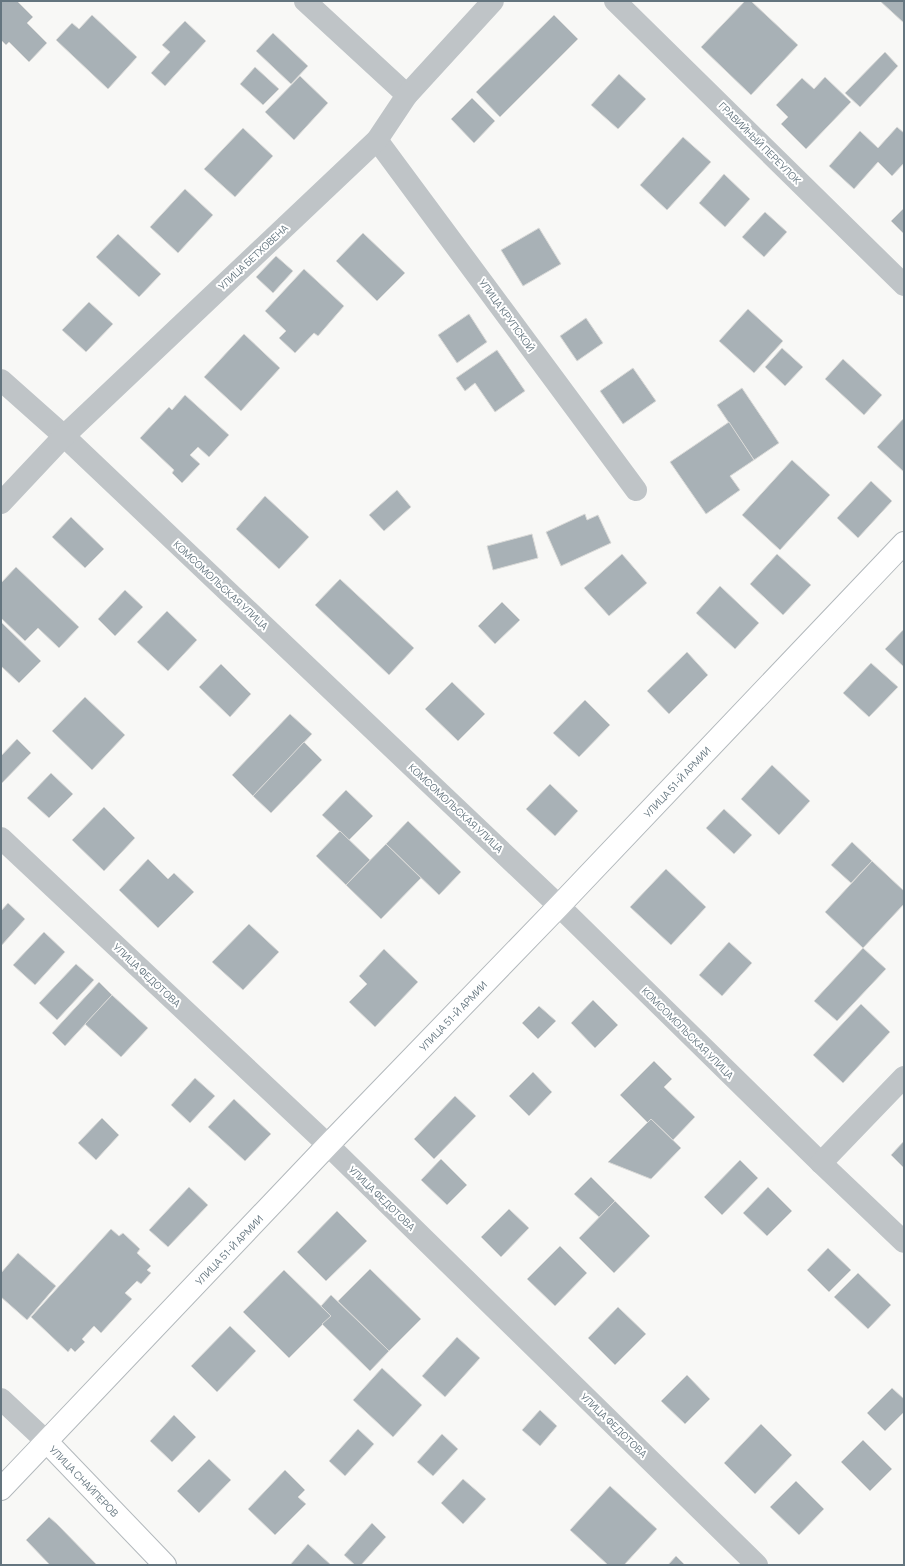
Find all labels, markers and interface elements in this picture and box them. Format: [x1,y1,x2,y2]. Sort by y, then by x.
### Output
street label: ГРАВИЙНЫЙ ПЕРЕУЛОК [716,99,804,187]
street label: УЛИЦА БЕТХОВЕНА [215,221,291,293]
street label: УЛИЦА КРУПСКОЙ [476,276,538,354]
street label: КОМСОМОЛЬСКАЯ УЛИЦА [171,537,272,633]
street label: УЛИЦА 51-Й АРМИИ [640,743,714,820]
street label: КОМСОМОЛЬСКАЯ УЛИЦА [406,760,507,856]
street label: УЛИЦА ФЕДОТОВА [110,940,184,1010]
street label: УЛИЦА 51-Й АРМИИ [416,978,490,1054]
street label: КОМСОМОЛЬСКАЯ УЛИЦА [639,984,738,1083]
street label: УЛИЦА ФЕДОТОВА [346,1162,419,1234]
street label: УЛИЦА 51-Й АРМИИ [192,1212,266,1288]
street label: УЛИЦА ФЕДОТОВА [578,1389,651,1461]
street label: УЛИЦА СНАЙПЕРОВ [46,1442,122,1520]

